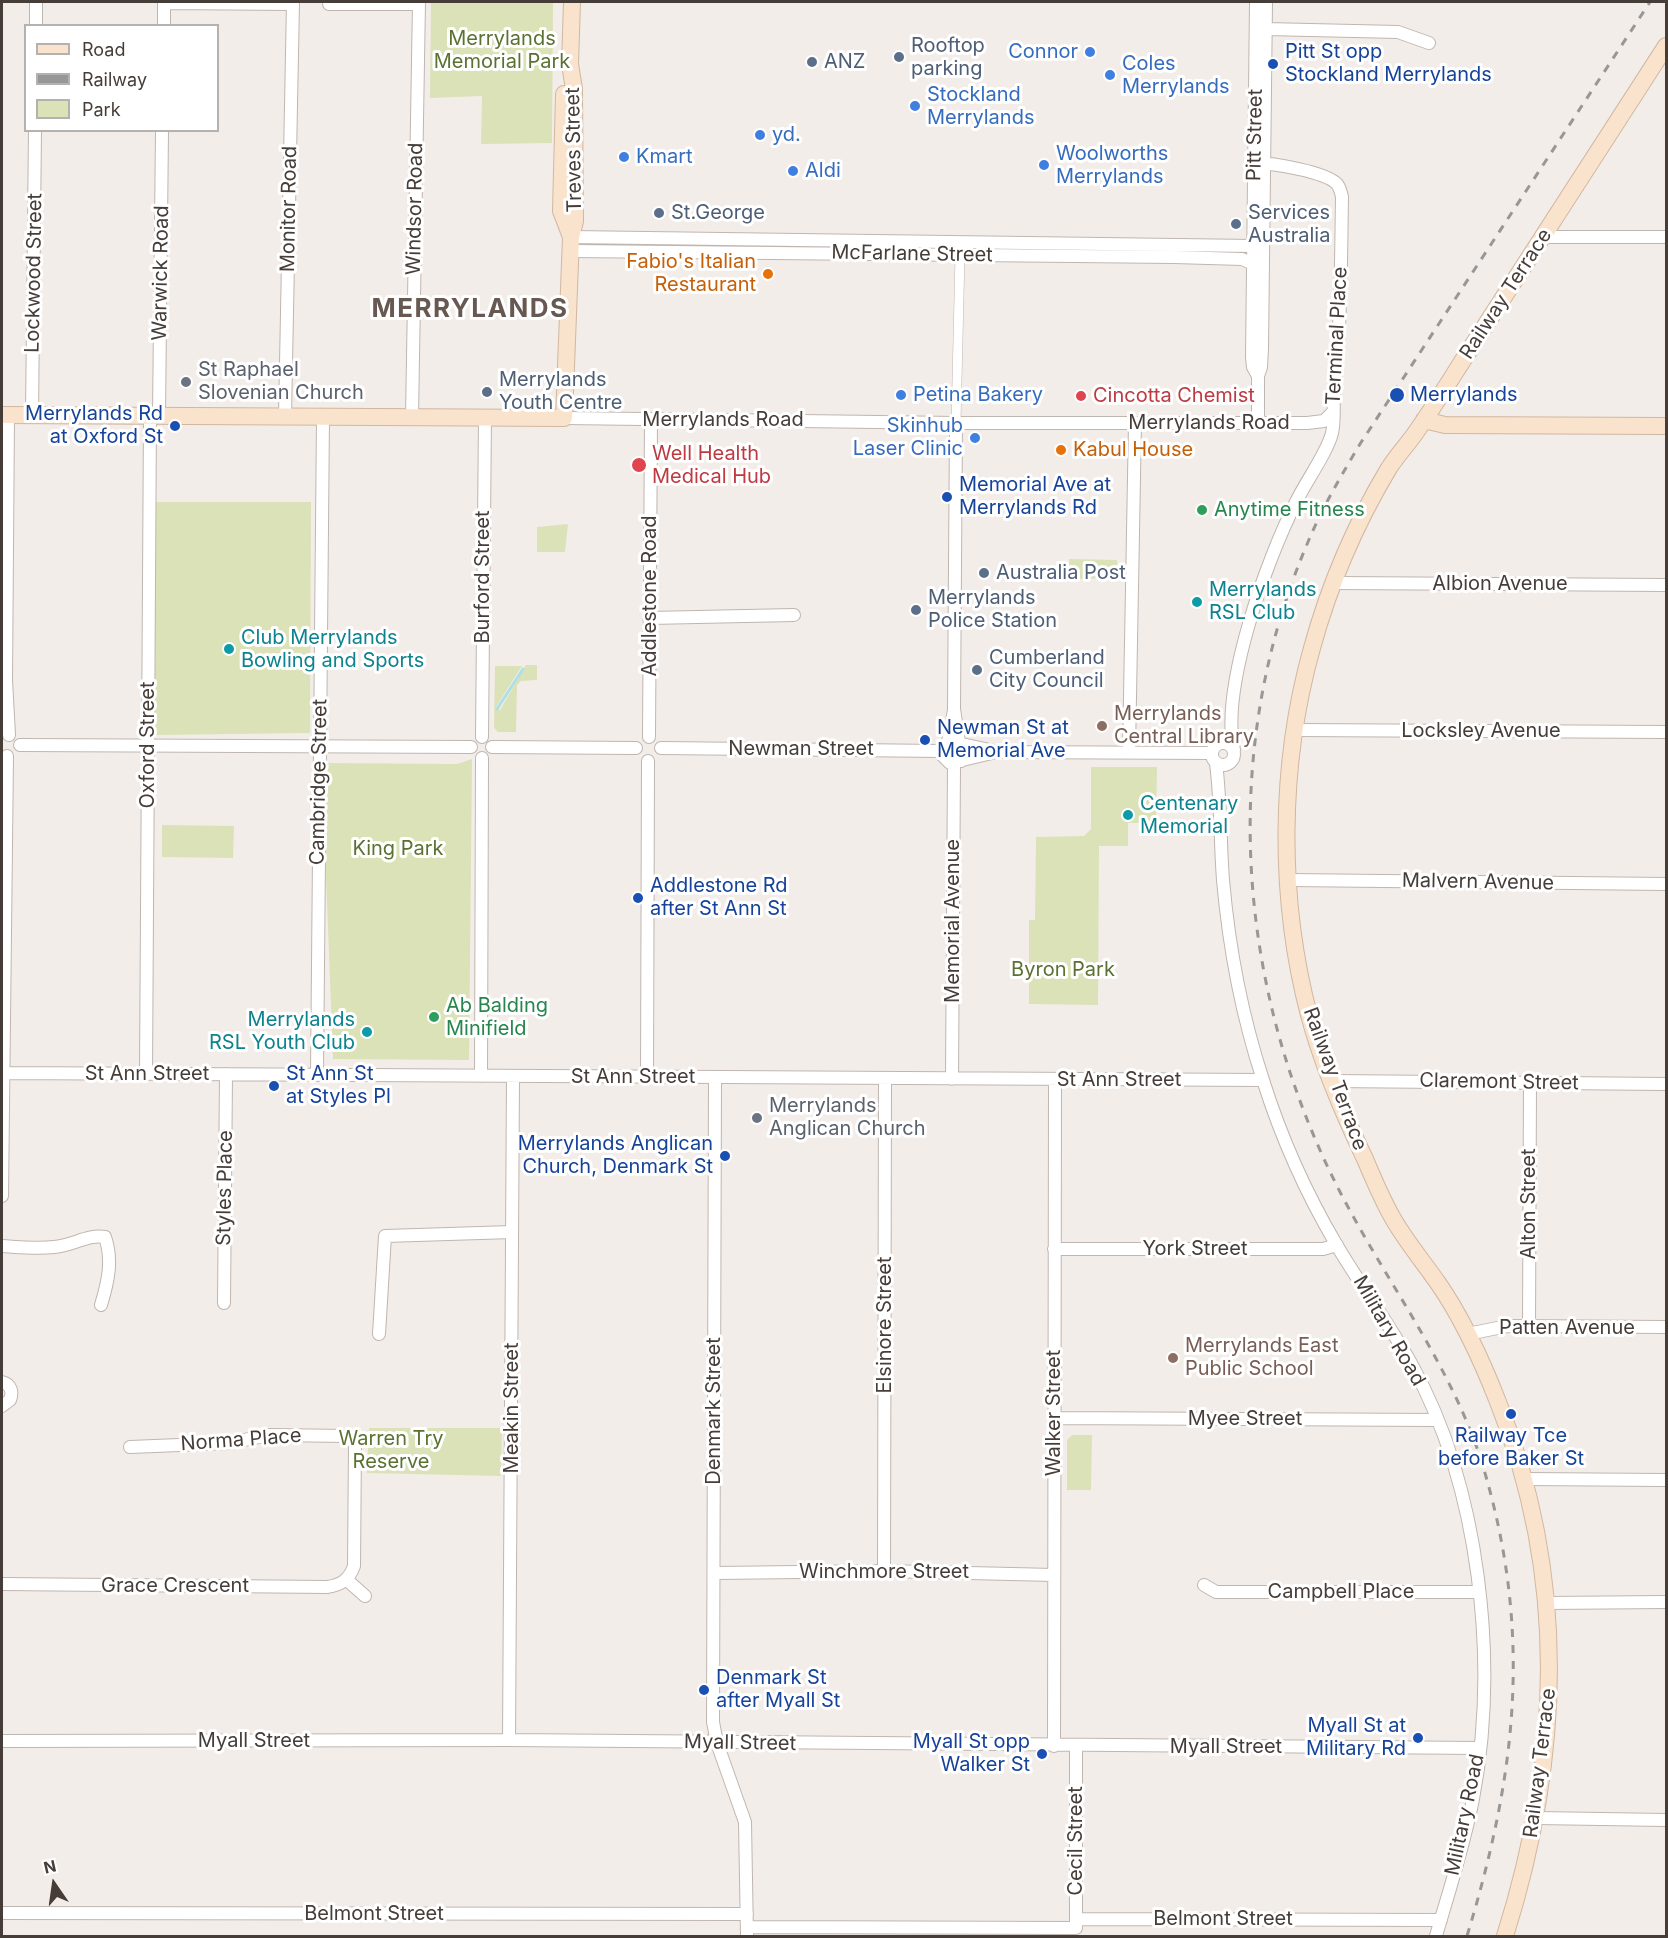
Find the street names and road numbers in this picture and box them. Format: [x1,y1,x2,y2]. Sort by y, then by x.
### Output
street label: Treves Street [561,87,587,213]
street label: Pitt Street [1242,89,1268,181]
street label: Windsor Road [402,143,428,275]
street label: Monitor Road [276,146,302,272]
street label: Lockwood Street [21,193,47,353]
street label: Warwick Road [148,205,174,341]
street label: Railway Terrace [1455,224,1557,364]
street label: McFarlane Street [831,241,993,267]
street label: Terminal Place [1321,266,1353,406]
street label: Merrylands Road [642,408,804,432]
street label: Merrylands Road [1128,411,1290,435]
street label: Burford Street [471,510,495,644]
street label: Addlestone Road [638,515,662,677]
street label: Albion Avenue [1432,572,1568,596]
street label: Oxford Street [136,682,160,808]
street label: Cambridge Street [306,699,332,865]
street label: Locksley Avenue [1401,719,1561,743]
street label: Newman Street [728,737,874,761]
street label: Memorial Avenue [941,839,965,1003]
street label: Malvern Avenue [1402,869,1554,895]
street label: Railway Terrace [1298,1004,1372,1154]
street label: St Ann Street [85,1062,209,1086]
street label: St Ann Street [571,1065,695,1089]
street label: St Ann Street [1057,1068,1181,1092]
street label: Claremont Street [1419,1069,1579,1095]
street label: Styles Place [212,1130,238,1246]
street label: Alton Street [1517,1148,1541,1260]
street label: York Street [1143,1237,1247,1261]
street label: Elsinore Street [873,1257,897,1393]
street label: Military Road [1348,1272,1430,1390]
street label: Patten Avenue [1499,1316,1635,1340]
street label: Denmark Street [702,1337,726,1485]
street label: Meakin Street [500,1343,524,1473]
street label: Walker Street [1042,1350,1066,1476]
street label: Myee Street [1188,1407,1302,1431]
street label: Norma Place [180,1424,302,1456]
street label: Winchmore Street [799,1560,969,1584]
street label: Grace Crescent [101,1574,249,1598]
street label: Campbell Place [1268,1580,1414,1604]
street label: Railway Terrace [1519,1687,1561,1839]
street label: Myall Street [198,1729,310,1753]
street label: Myall Street [684,1730,796,1756]
street label: Myall Street [1170,1735,1282,1759]
street label: Military Road [1440,1752,1490,1878]
street label: Cecil Street [1064,1786,1088,1896]
street label: Belmont Street [304,1902,444,1926]
street label: Belmont Street [1153,1907,1293,1931]

